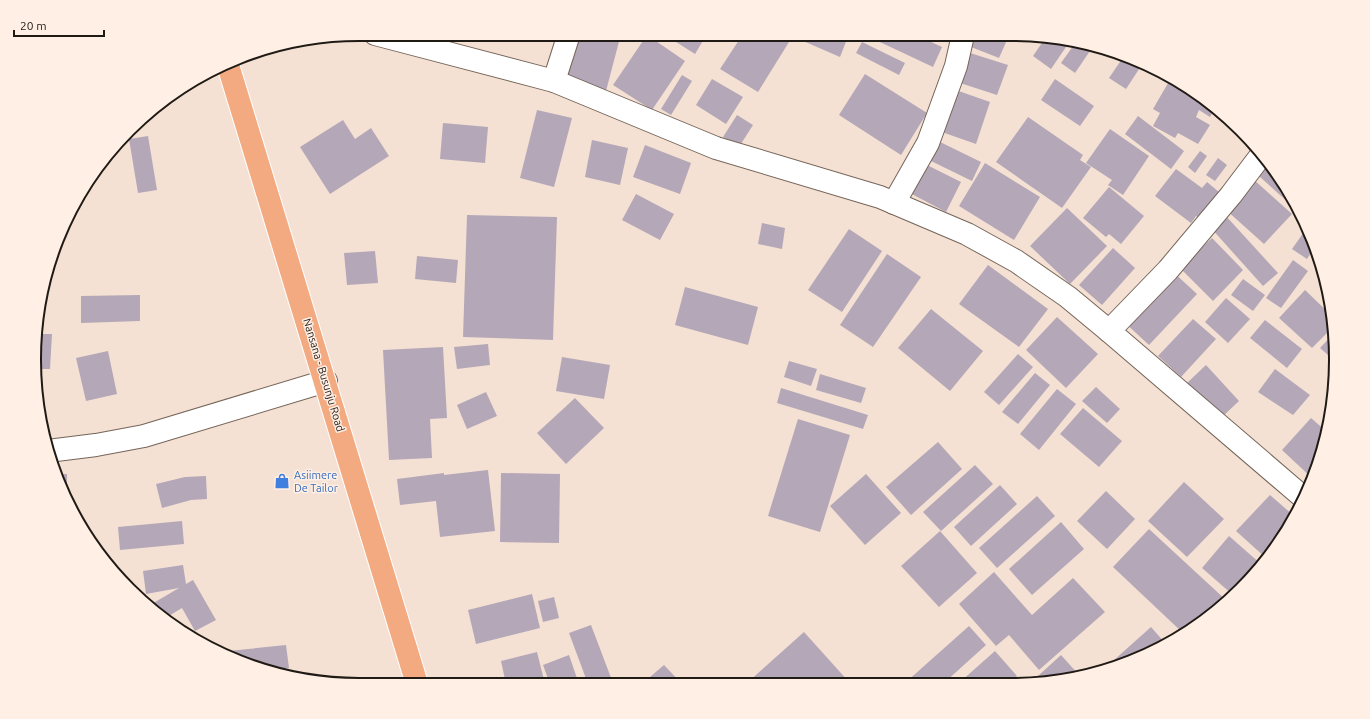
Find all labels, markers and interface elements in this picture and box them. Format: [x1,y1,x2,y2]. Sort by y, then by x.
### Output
scale bar [14,12,104,38]
text: 20 m [20,19,47,32]
street label: Nansana - Busunju Road [301,317,347,433]
place label: Asiimere De Tailor [294,469,339,494]
shop icon: Asiimere De Tailor [273,472,291,490]

